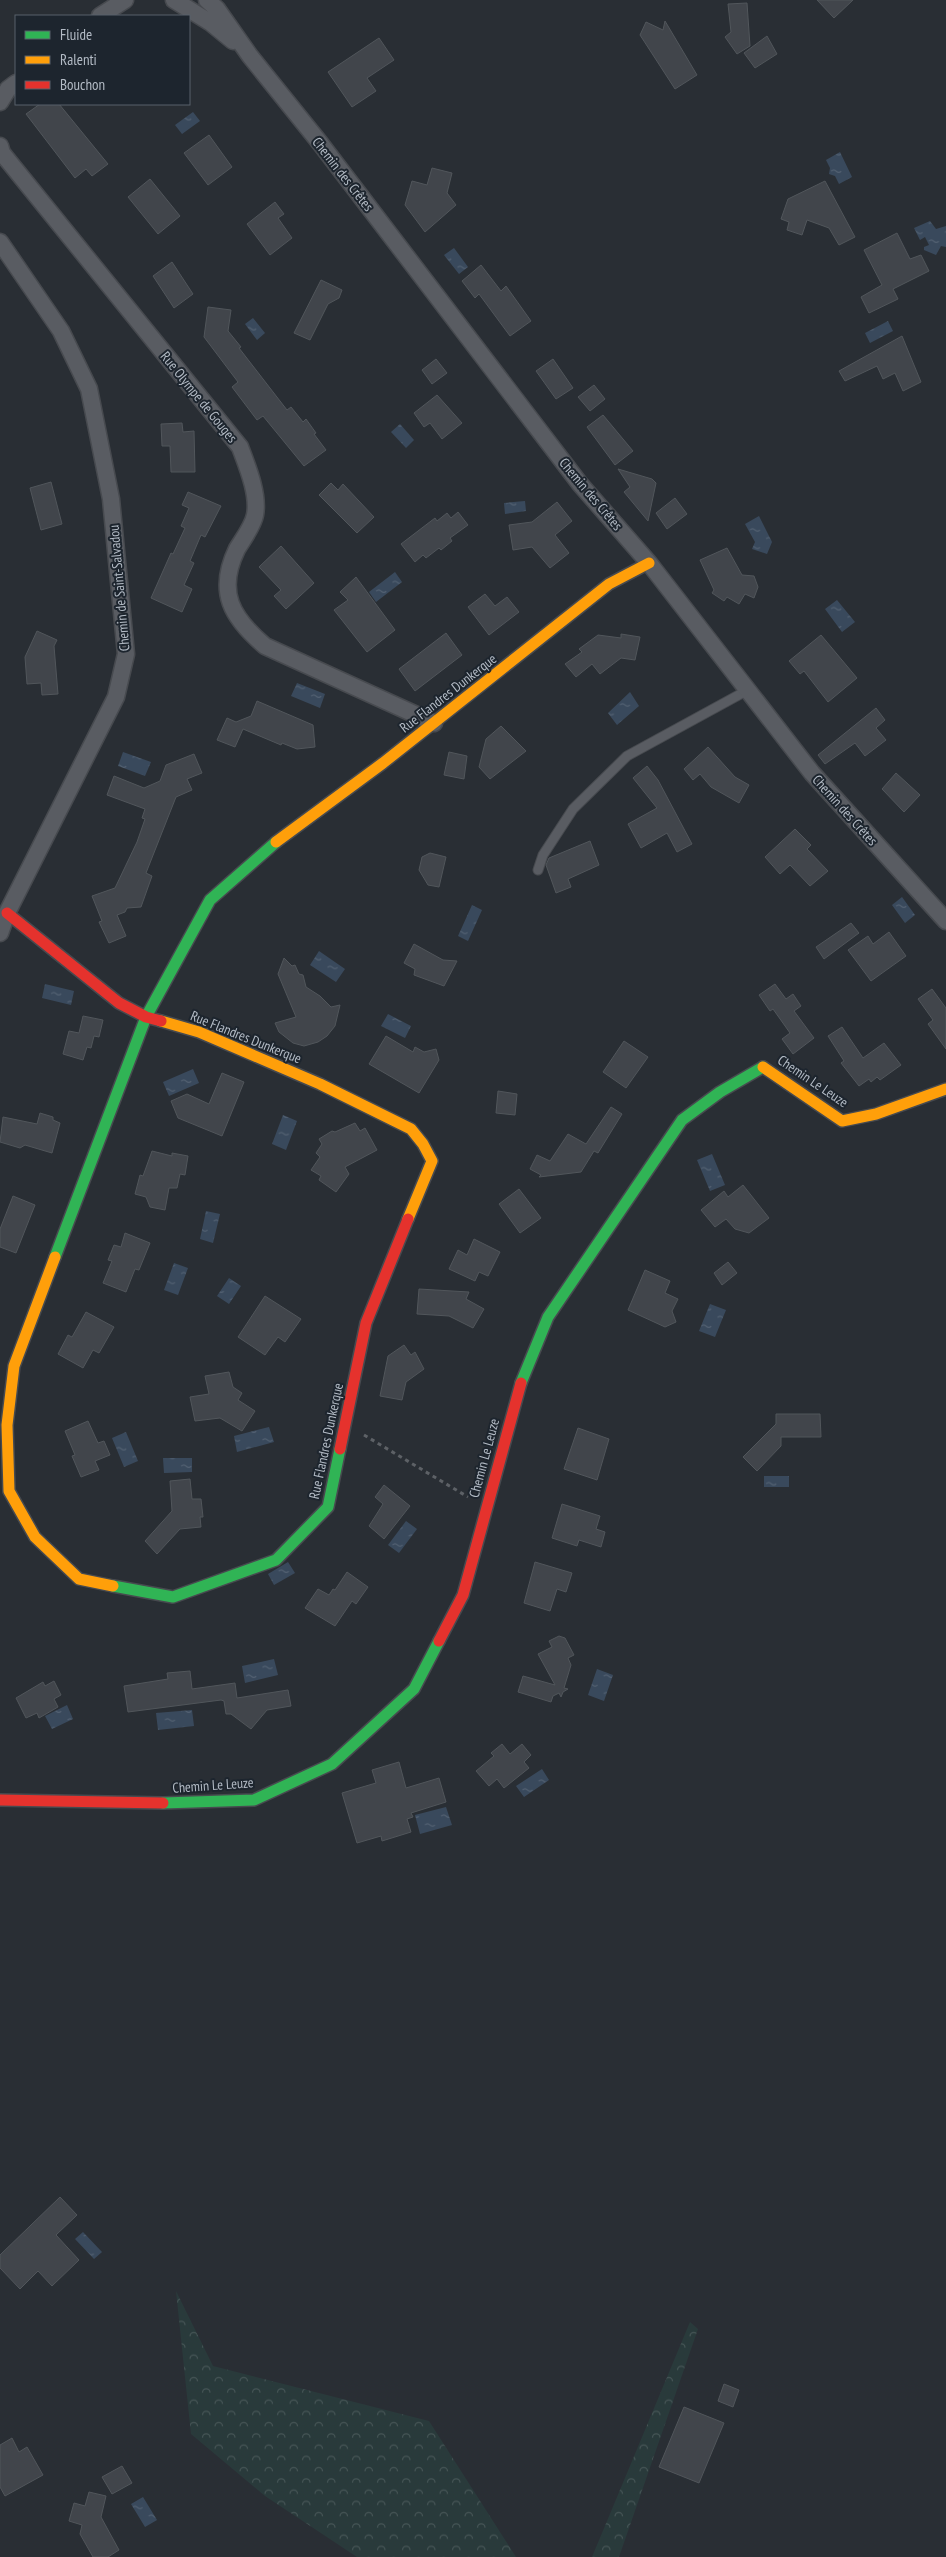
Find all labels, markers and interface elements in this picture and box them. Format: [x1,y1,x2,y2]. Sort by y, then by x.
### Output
legend [15,15,190,105]
text: Fluide [60,25,92,44]
text: Ralenti [60,50,97,69]
text: Bouchon [60,75,105,94]
street label: Chemin des Crêtes [308,133,378,215]
street label: Rue Olympe de Gouges [157,348,241,446]
street label: Chemin des Crêtes [555,454,627,534]
street label: Chemin de Saint-Salvadou [105,524,133,652]
street label: Rue Flandres Dunkerque [396,649,500,736]
street label: Chemin des Crêtes [808,771,882,849]
street label: Rue Flandres Dunkerque [188,1007,304,1068]
street label: Chemin Le Leuze [774,1051,852,1111]
street label: Rue Flandres Dunkerque [305,1381,347,1501]
street label: Chemin Le Leuze [465,1416,503,1500]
street label: Chemin Le Leuze [172,1773,254,1797]

